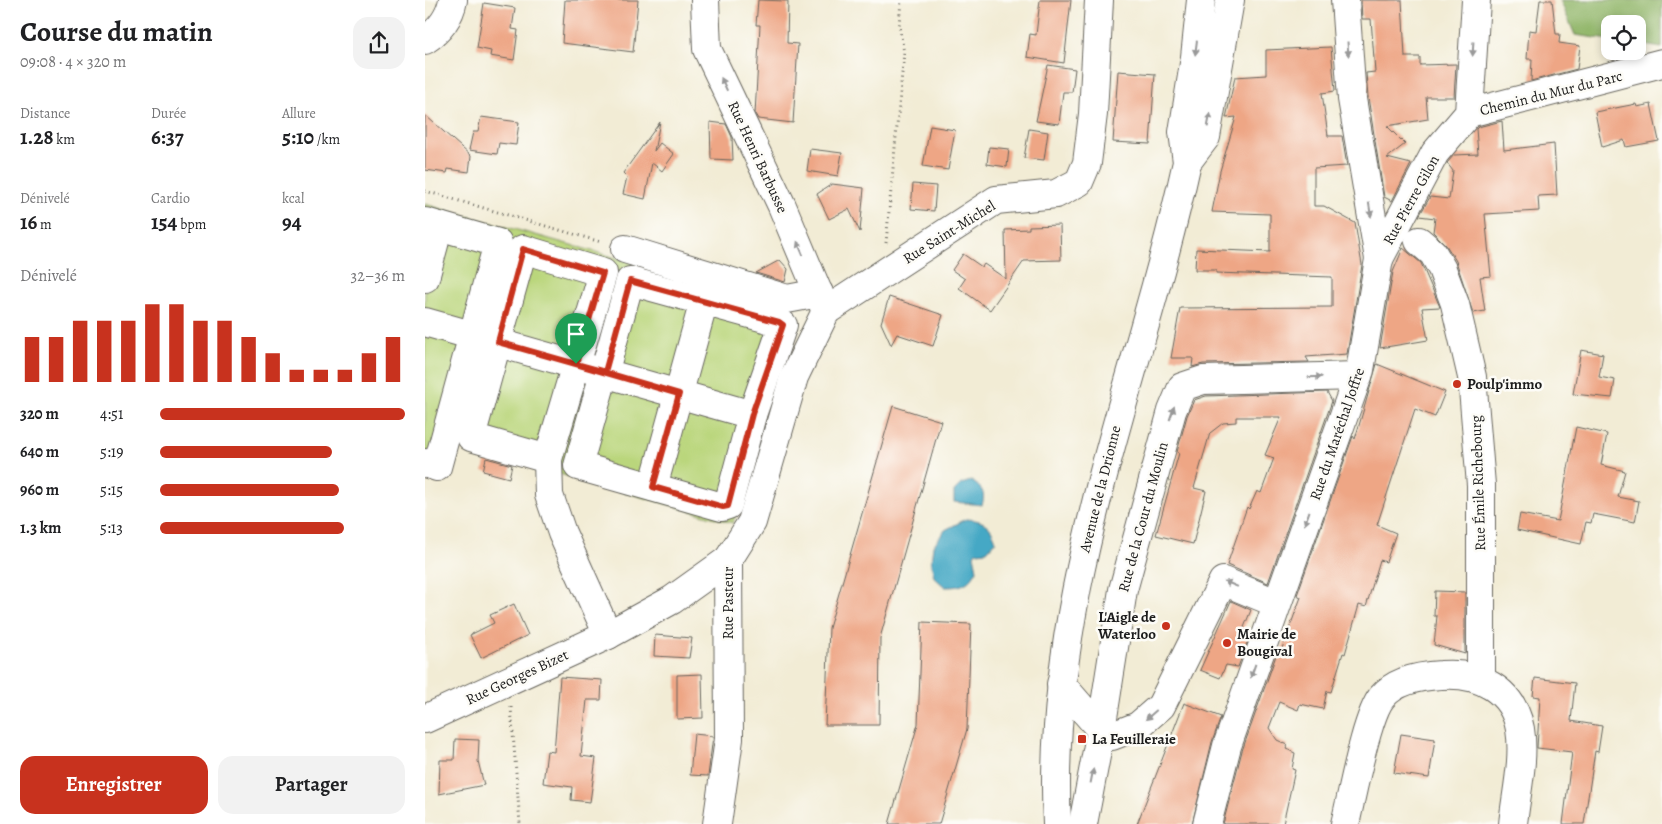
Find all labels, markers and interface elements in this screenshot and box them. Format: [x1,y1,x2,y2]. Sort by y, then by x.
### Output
text: Course du matin [20,13,213,51]
map controls [1601,15,1646,60]
button: locate [1601,15,1646,60]
button: share [353,17,405,69]
one-way arrow [1192,41,1200,57]
one-way arrow [1345,41,1353,57]
one-way arrow [1468,41,1476,57]
text: 09:08 · 4 × 320 m [20,51,126,73]
street label: Chemin du Mur du Parc [1478,66,1624,120]
one-way arrow [720,77,729,92]
street label: Rue Henri Barbusse [723,98,793,217]
text: Distance [20,104,70,123]
text: Durée [151,104,186,123]
text: Allure [282,104,316,123]
one-way arrow [1205,112,1213,127]
text: 1.28 [20,123,54,151]
text: 6:37 [151,123,184,151]
text: 5:10 [282,123,314,151]
text: km [54,130,75,149]
text: /km [314,130,340,149]
street label: Rue Pierre Gilon [1378,151,1444,249]
text: Dénivelé [20,189,70,208]
text: Cardio [151,189,190,208]
text: kcal [282,189,304,208]
street label: Rue Saint-Michel [899,195,999,268]
one-way arrow [1366,202,1374,218]
text: 16 [20,208,37,236]
text: 154 [151,208,177,236]
text: 94 [282,208,302,236]
text: m [37,215,52,234]
text: bpm [177,215,206,234]
one-way arrow [795,241,803,255]
text: Dénivelé [20,265,77,287]
text: 32–36 m [350,265,405,287]
pin [555,313,597,364]
icon: arrive [562,320,590,348]
street label: Rue du Maréchal Joffre [1305,365,1369,503]
one-way arrow [1308,373,1324,381]
place label: Poulp'immo [1467,374,1543,394]
marker: Poulp'immo [1451,378,1463,390]
text: 320 m [20,403,59,425]
text: 4:51 [100,403,123,425]
one-way arrow [1168,405,1176,420]
street label: Rue Émile Richebourg [1466,414,1490,551]
street label: Avenue de la Drionne [1074,423,1126,556]
street label: Rue de la Cour du Moulin [1113,440,1173,594]
text: 640 m [20,441,59,463]
text: 5:19 [100,441,123,463]
text: 960 m [20,479,59,501]
text: 5:15 [100,479,123,501]
one-way arrow [1303,511,1311,526]
text: 1.3 km [20,517,61,539]
text: 5:13 [100,517,123,539]
street label: Rue Pasteur [718,566,738,640]
one-way arrow [1224,580,1238,588]
place label: L'Aigle de Waterloo [1097,607,1156,644]
marker: L'Aigle de Waterloo [1160,620,1172,632]
place label: Mairie de Bougival [1237,624,1296,661]
marker: Mairie de Bougival [1221,637,1233,649]
street label: Rue Georges Bizet [462,644,572,710]
one-way arrow [1249,664,1257,679]
one-way arrow [1145,709,1157,721]
place label: La Feuilleraie [1092,729,1176,749]
marker: La Feuilleraie [1076,733,1088,745]
button: Enregistrer [20,756,208,814]
button: Partager [218,756,405,814]
one-way arrow [1089,768,1097,784]

